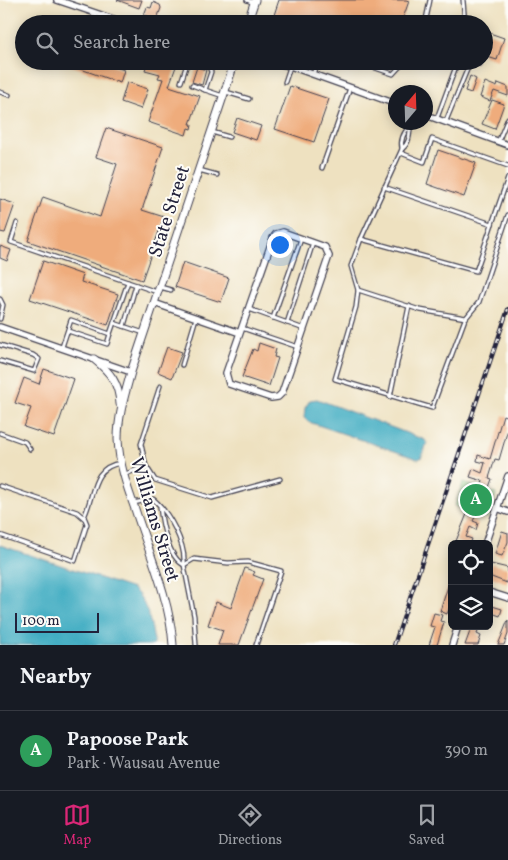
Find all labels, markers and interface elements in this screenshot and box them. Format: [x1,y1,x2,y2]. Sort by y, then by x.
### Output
search box [15,15,493,70]
icon: search [33,29,61,57]
text: Search here [73,30,170,56]
north arrow [388,85,433,130]
street label: State Street [143,162,197,261]
your location [267,232,293,258]
street label: Williams Street [123,454,186,586]
pin: A [460,481,492,519]
map controls [448,540,493,630]
button: locate [448,540,493,585]
button: layers [448,585,493,630]
scale bar [15,610,99,633]
text: 100 m [22,612,60,631]
text: Nearby [20,663,91,692]
text: Papoose Park [67,727,189,753]
text: A [30,740,42,762]
text: 390 m [445,740,488,762]
text: Park · Wausau Avenue [67,753,220,775]
tab: Map [63,801,91,850]
tab: Directions [218,801,282,850]
tab: Saved [409,801,445,850]

